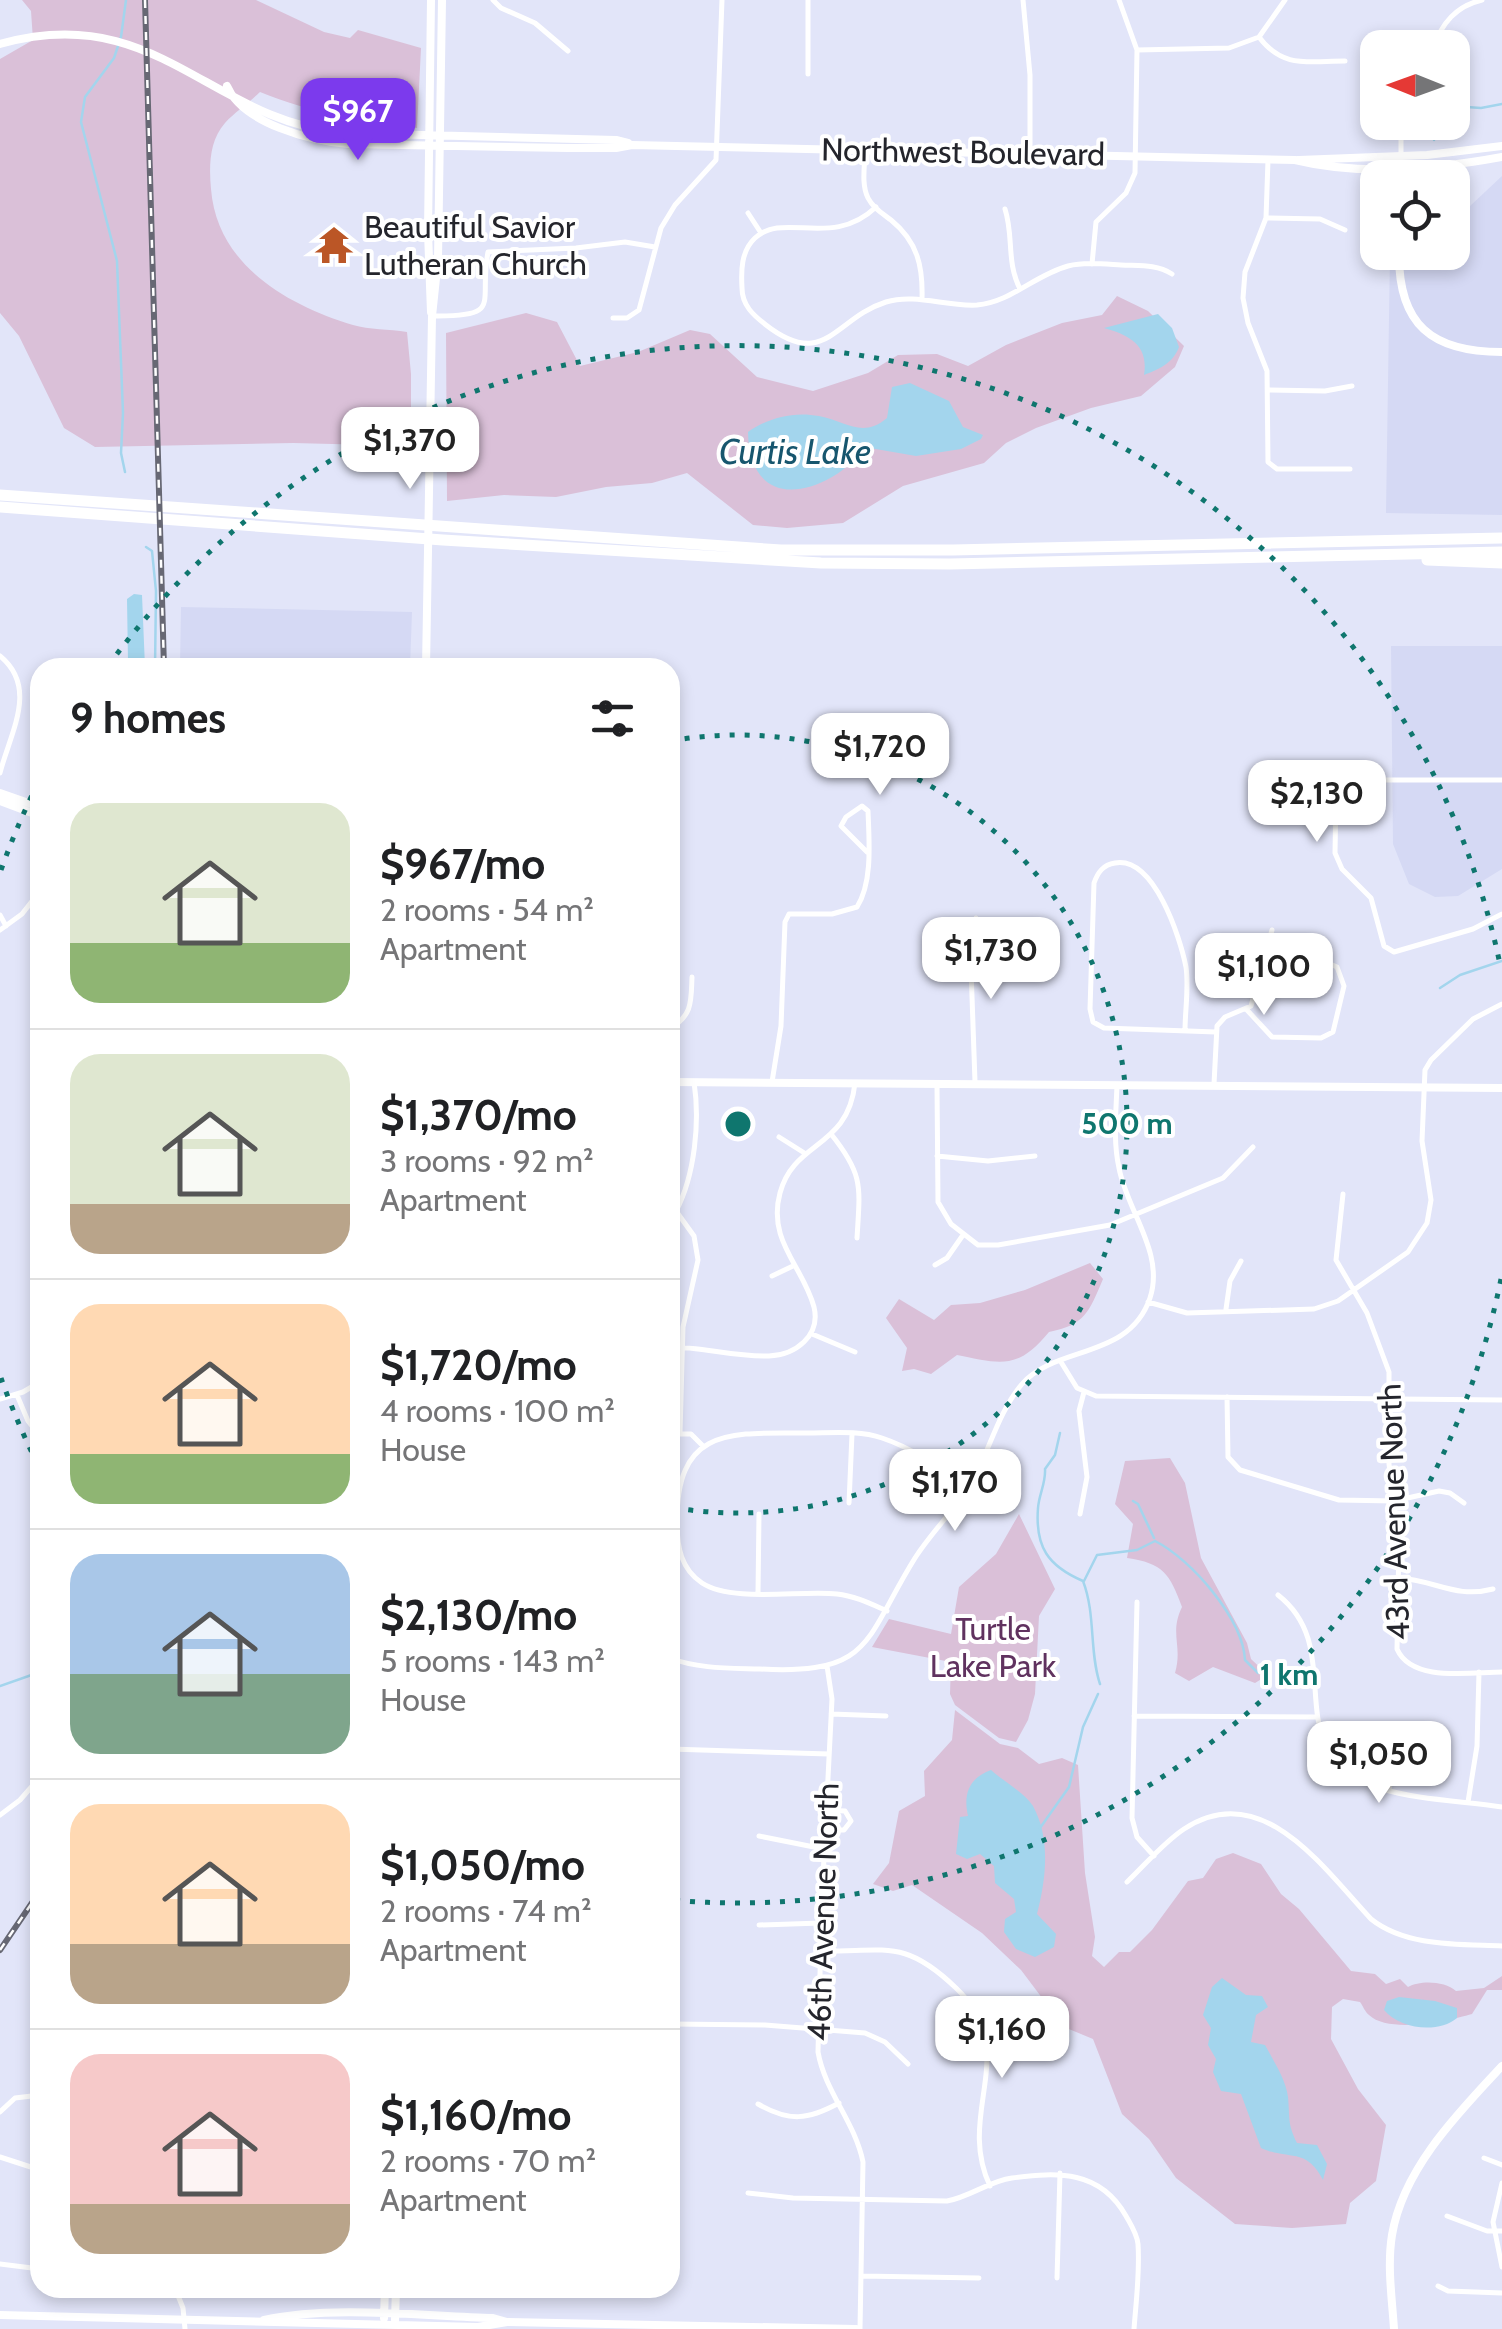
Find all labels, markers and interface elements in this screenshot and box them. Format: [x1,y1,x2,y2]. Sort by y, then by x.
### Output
north arrow [1360,30,1470,140]
map controls [1360,30,1470,270]
pin: $967 [299,78,417,163]
text: $967 [323,91,393,130]
street label: Northwest Boulevard [821,130,1105,173]
button: locate [1360,160,1470,270]
place label: Beautiful Savior Lutheran Church [364,207,587,283]
temple icon: Beautiful Savior Lutheran Church [313,224,355,266]
pin: $1,370 [329,407,491,492]
text: $1,370 [363,420,457,459]
water label: Curtis Lake [719,430,871,473]
icon: filters [585,691,640,746]
text: 9 homes [70,692,226,744]
pin: $1,720 [799,713,961,798]
text: $1,720 [833,726,927,765]
pin: $2,130 [1236,760,1398,845]
text: $2,130 [1270,773,1364,812]
text: $967/mo [380,838,545,890]
icon: home [150,843,270,963]
text: 2 rooms · 54 m² [380,890,594,929]
pin: $1,730 [910,917,1072,1002]
text: Apartment [380,929,527,968]
text: $1,730 [944,930,1038,969]
pin: $1,100 [1183,933,1345,1018]
text: $1,100 [1217,946,1311,985]
text: $1,370/mo [380,1089,577,1141]
icon: home [150,1094,270,1214]
text: 500 m [1081,1105,1173,1142]
centre of rings [720,1106,756,1142]
text: 3 rooms · 92 m² [380,1141,594,1180]
text: Apartment [380,1180,527,1219]
text: $1,720/mo [380,1339,577,1391]
icon: home [150,1344,270,1464]
street label: 43rd Avenue North [1370,1383,1417,1641]
text: 4 rooms · 100 m² [380,1391,615,1430]
text: House [380,1430,466,1469]
pin: $1,170 [874,1449,1036,1534]
text: $1,170 [911,1462,999,1501]
text: $2,130/mo [380,1589,577,1641]
icon: home [150,1594,270,1714]
park label: Turtle Lake Park [930,1609,1057,1685]
text: 5 rooms · 143 m² [380,1641,605,1680]
text: 1 km [1260,1656,1318,1693]
text: House [380,1680,466,1719]
pin: $1,050 [1298,1721,1460,1806]
text: $1,050 [1329,1734,1429,1773]
street label: 46th Avenue North [798,1782,847,2042]
text: $1,050/mo [380,1839,585,1891]
icon: home [150,1844,270,1964]
text: 2 rooms · 74 m² [380,1891,592,1930]
text: Apartment [380,1930,527,1969]
pin: $1,160 [921,1996,1083,2081]
text: $1,160 [957,2009,1047,2048]
text: $1,160/mo [380,2089,571,2141]
icon: home [150,2094,270,2214]
text: 2 rooms · 70 m² [380,2141,596,2180]
text: Apartment [380,2180,527,2219]

